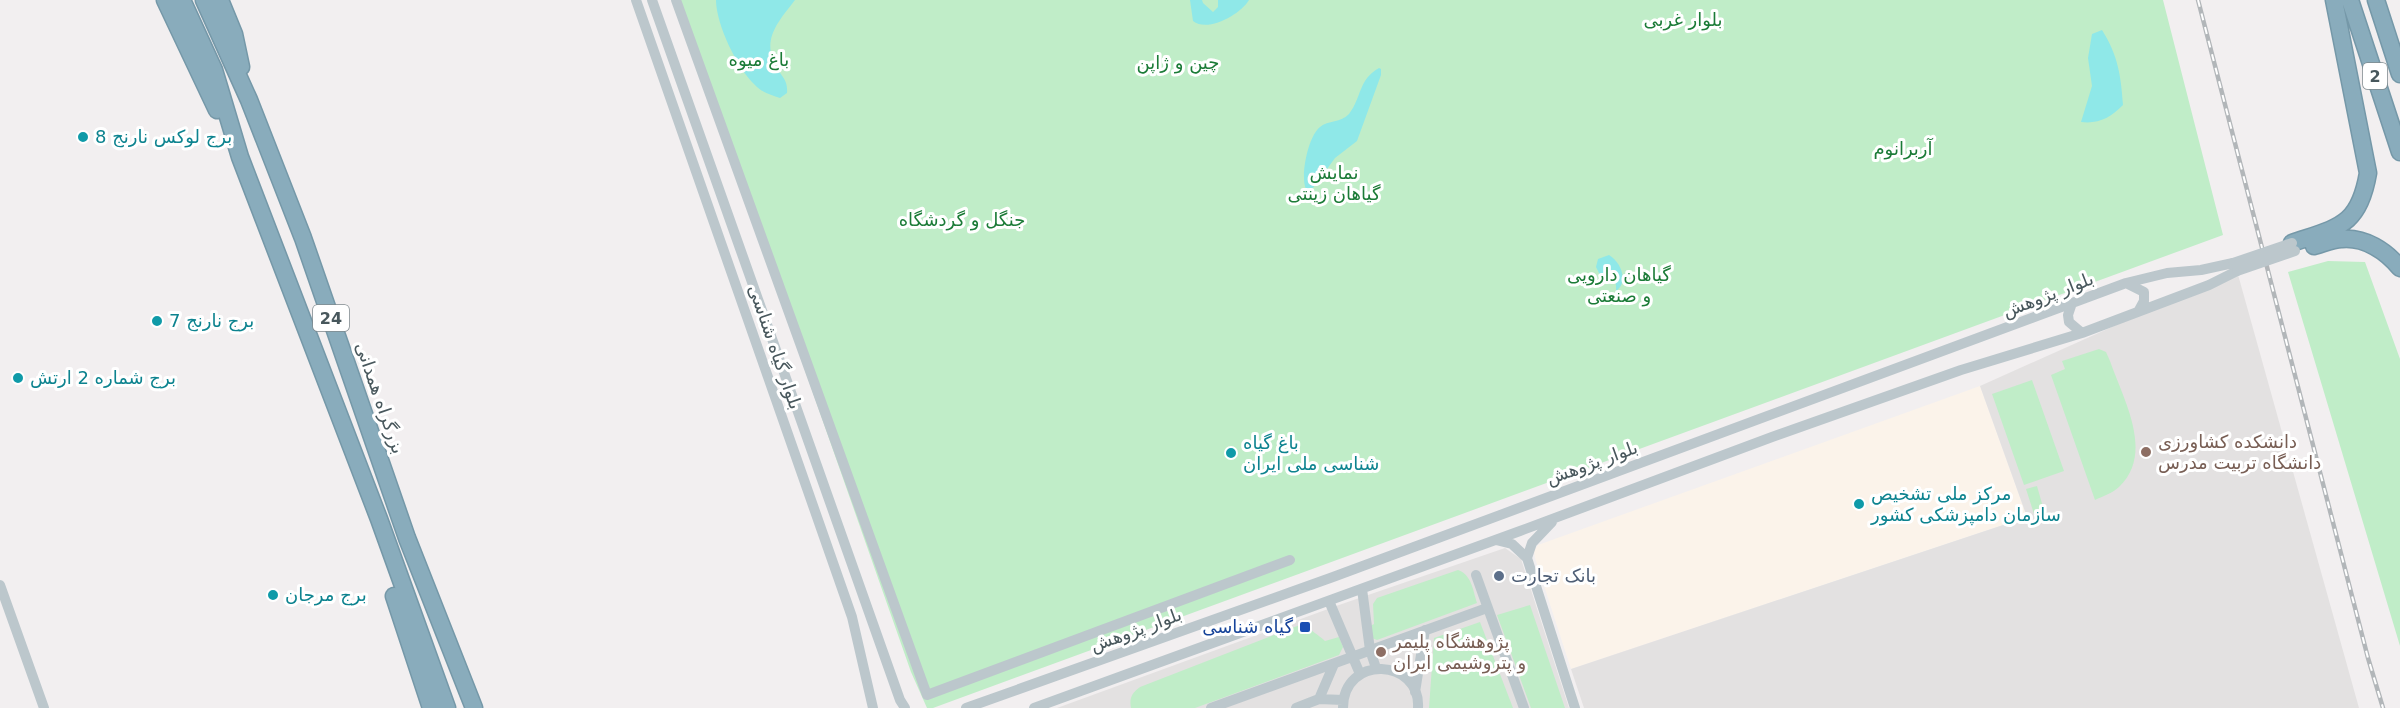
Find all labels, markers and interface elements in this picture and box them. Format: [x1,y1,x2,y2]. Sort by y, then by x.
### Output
park label: بلوار غربی [1643,9,1723,31]
park label: باغ میوه [729,49,789,71]
park label: چین و ژاپن [1137,52,1219,74]
road number: 2 [2363,63,2387,89]
place label: برج لوکس نارنج 8 [95,126,232,148]
marker: برج لوکس نارنج 8 [76,130,90,144]
park label: آربرانوم [1873,137,1934,160]
park label: نمایش گیاهان زینتی [1288,162,1381,204]
park label: جنگل و گردشگاه [899,209,1025,231]
park label: گیاهان دارویی و صنعتی [1567,264,1671,307]
street label: بلوار پژوهش [1999,268,2097,322]
street label: بلوار گیاه شناسی [743,282,807,412]
road number: 24 [313,305,349,331]
place label: برج نارنج 7 [169,310,254,332]
marker: برج نارنج 7 [150,314,164,328]
street label: بزرگراه همدانی [351,339,409,457]
place label: برج شماره 2 ارتش [30,367,176,389]
marker: برج شماره 2 ارتش [11,371,25,385]
place label: دانشکده کشاورزی دانشگاه تربیت مدرس [2158,431,2321,474]
place label: باغ گیاه‌ شناسی ملی ایران [1243,432,1379,475]
street label: بلوار پژوهش [1543,436,1641,490]
marker: دانشکده کشاورزی دانشگاه تربیت مدرس [2139,445,2153,459]
marker: باغ گیاه‌ شناسی ملی ایران [1224,446,1238,460]
place label: مرکز ملی تشخیص سازمان دامپزشکی کشور [1870,483,2061,526]
marker: مرکز ملی تشخیص سازمان دامپزشکی کشور [1852,497,1866,511]
place label: بانک تجارت [1511,565,1596,586]
marker: بانک تجارت [1492,569,1506,583]
place label: برج مرجان [285,584,367,606]
marker: برج مرجان [266,588,280,602]
street label: بلوار پژوهش [1087,603,1185,657]
place label: گیاه شناسی [1202,616,1293,637]
marker: گیاه شناسی [1298,620,1312,634]
place label: پژوهشگاه پلیمر و پتروشیمی ایران [1392,631,1526,674]
marker: پژوهشگاه پلیمر و پتروشیمی ایران [1374,645,1388,659]

